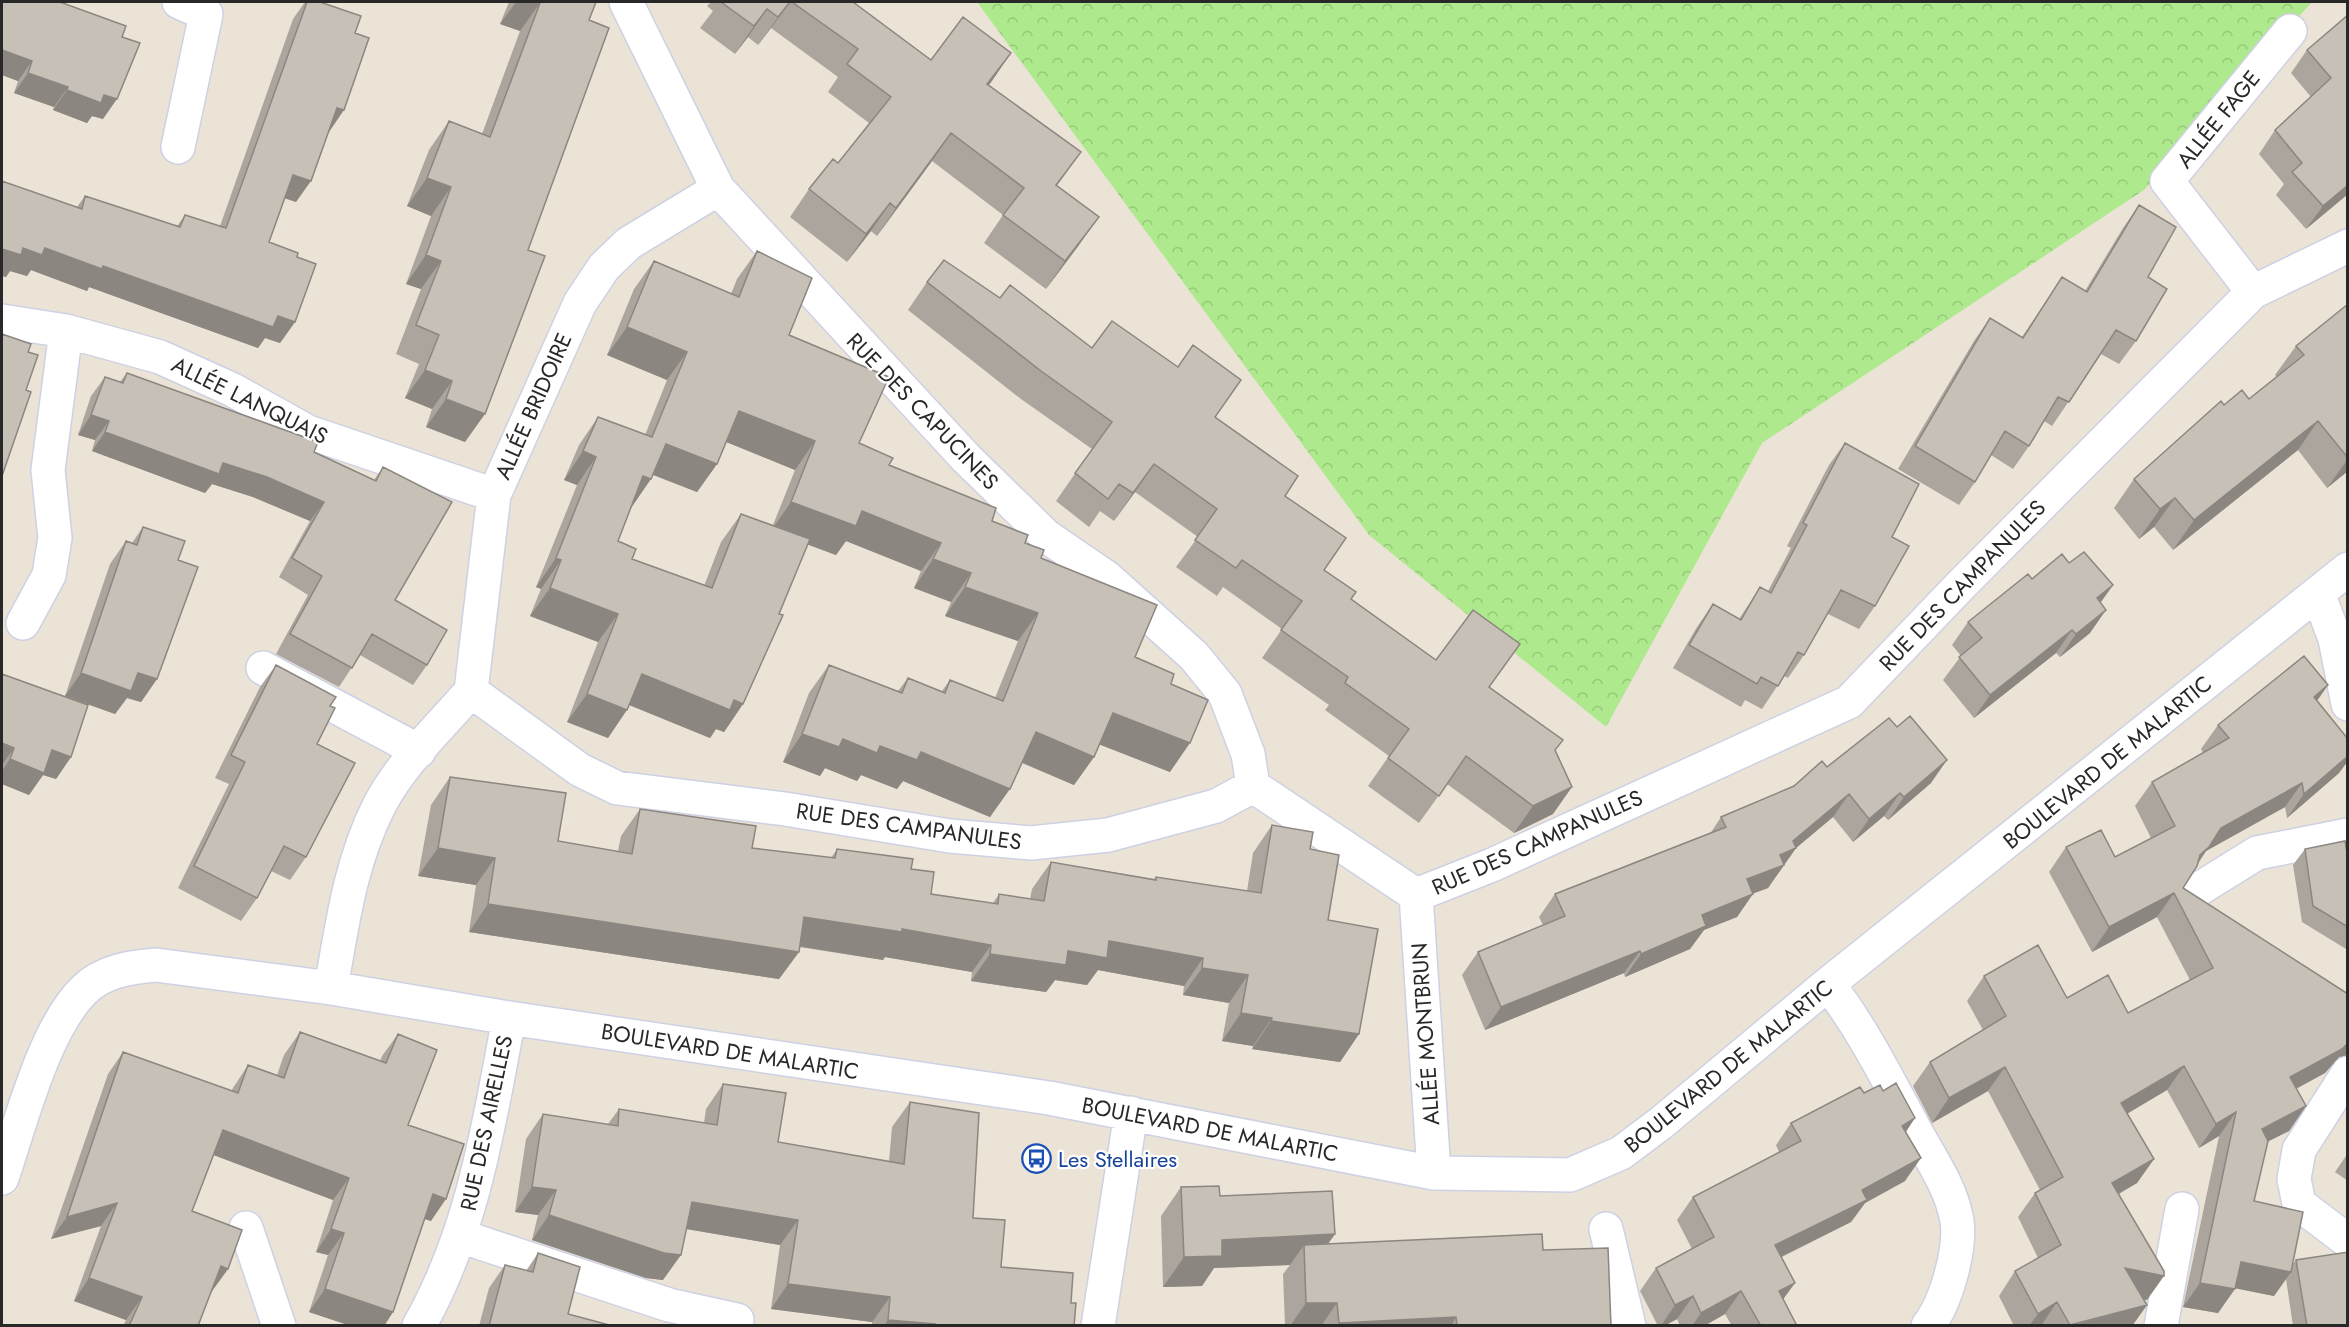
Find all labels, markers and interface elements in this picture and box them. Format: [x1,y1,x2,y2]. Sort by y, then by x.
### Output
street label: ALLÉE FAGE [2169,63,2267,175]
street label: RUE DES CAPUCINES [840,325,1006,497]
street label: ALLÉE BRIDOIRE [486,328,580,484]
street label: ALLÉE LANQUAIS [166,348,334,452]
street label: RUE DES CAMPANULES [1871,492,2053,678]
street label: BOULEVARD DE MALARTIC [1996,668,2218,856]
street label: RUE DES CAMPANULES [1427,781,1647,903]
street label: RUE DES CAMPANULES [794,794,1024,858]
street label: ALLÉE MONTBRUN [1403,942,1447,1126]
street label: BOULEVARD DE MALARTIC [1617,972,1839,1160]
street label: BOULEVARD DE MALARTIC [599,1015,861,1087]
street label: RUE DES AIRELLES [452,1032,520,1214]
street label: BOULEVARD DE MALARTIC [1079,1088,1341,1170]
bus stop icon: Les Stellaires [1021,1143,1053,1175]
place label: Les Stellaires [1058,1143,1177,1175]

